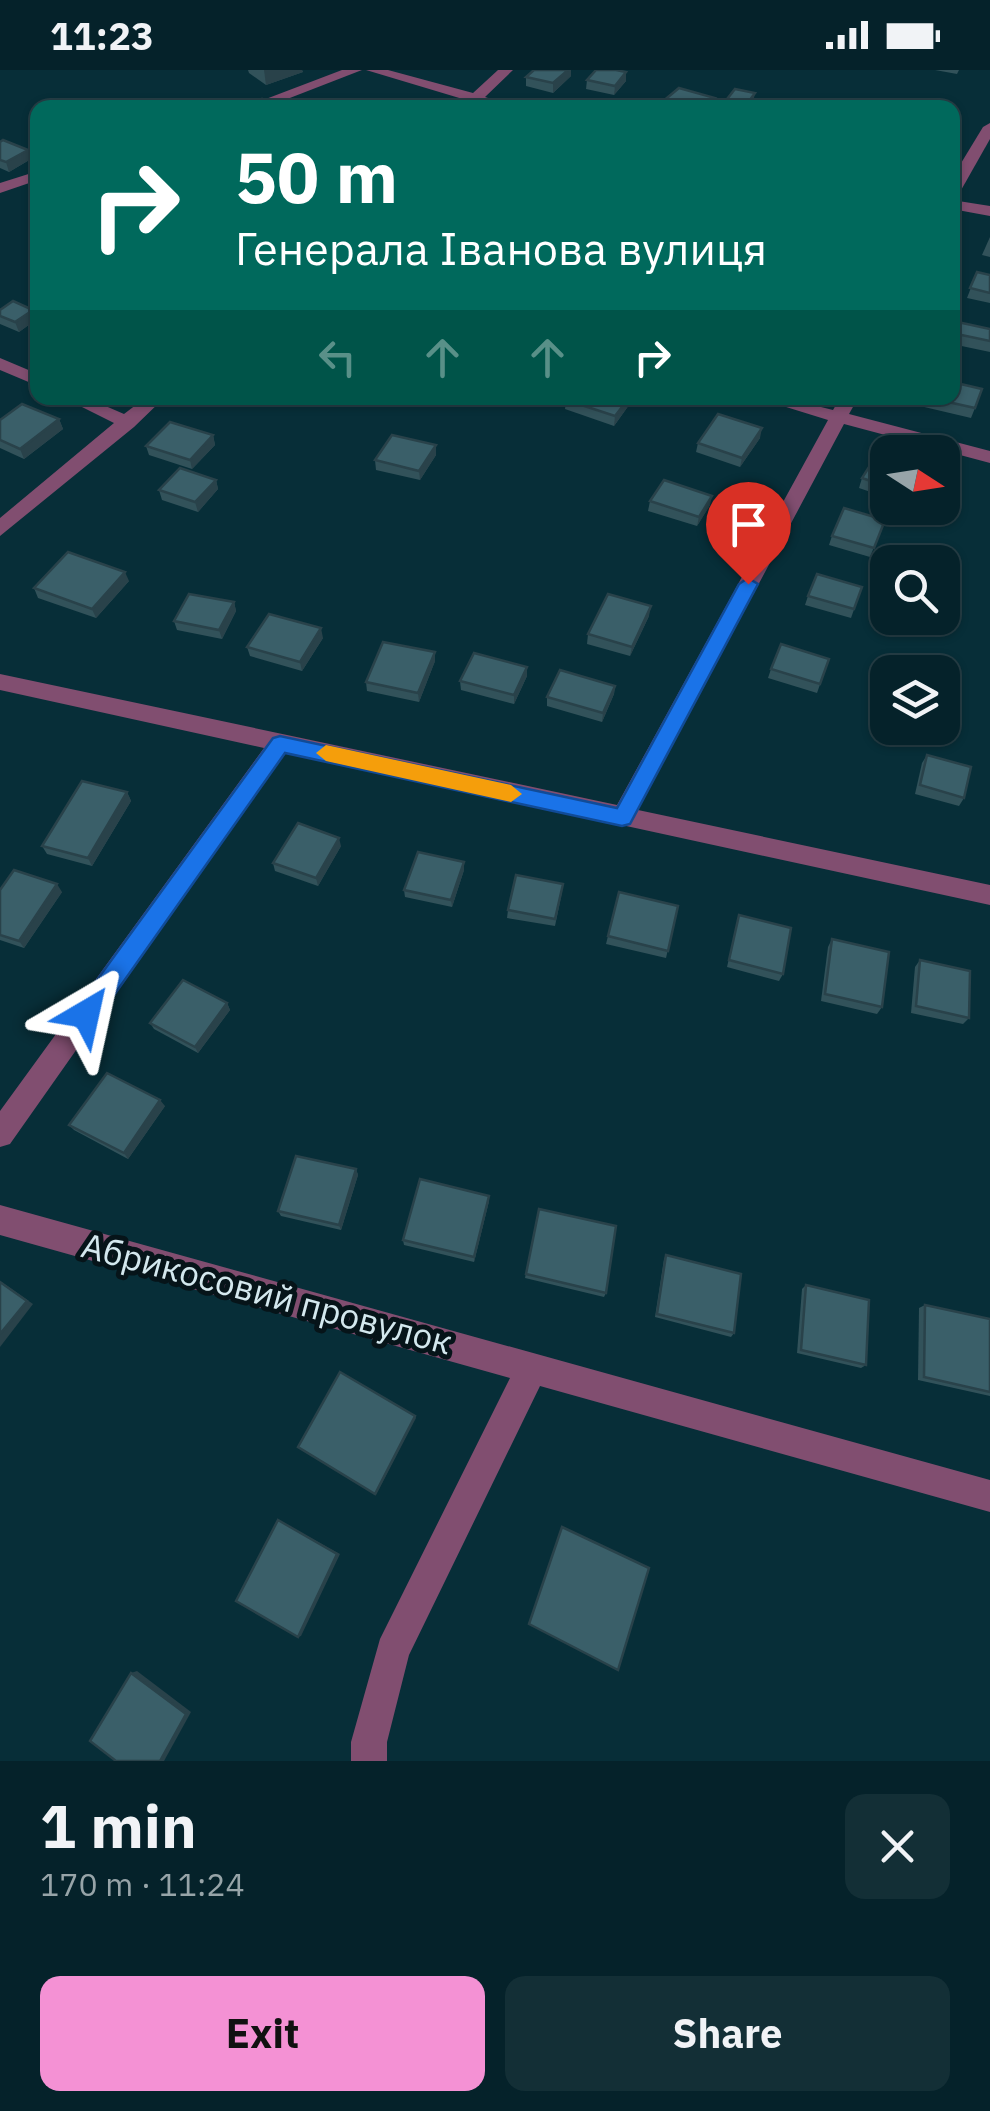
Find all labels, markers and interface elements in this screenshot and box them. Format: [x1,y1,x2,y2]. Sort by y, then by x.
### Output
text: 11:23 [50,11,154,60]
text: 50 m [235,131,398,222]
icon: right [70,140,200,270]
text: Генерала Іванова вулиця [235,219,767,277]
icon: left [310,330,365,385]
icon: ahead [415,330,470,385]
icon: ahead [520,330,575,385]
icon: right [625,330,680,385]
north arrow [870,435,960,525]
map controls [870,435,960,745]
pin [706,482,791,585]
icon: arrive [721,497,776,552]
button: search [870,545,960,635]
button: layers [870,655,960,745]
position arrow [34,962,138,1066]
street label: Абрикосовий провулок [77,1221,457,1365]
text: 1 min [40,1786,197,1865]
button: close [845,1794,950,1899]
text: 170 m · 11:24 [40,1863,245,1905]
button: Exit [40,1976,485,2091]
button: Share [505,1976,950,2091]

